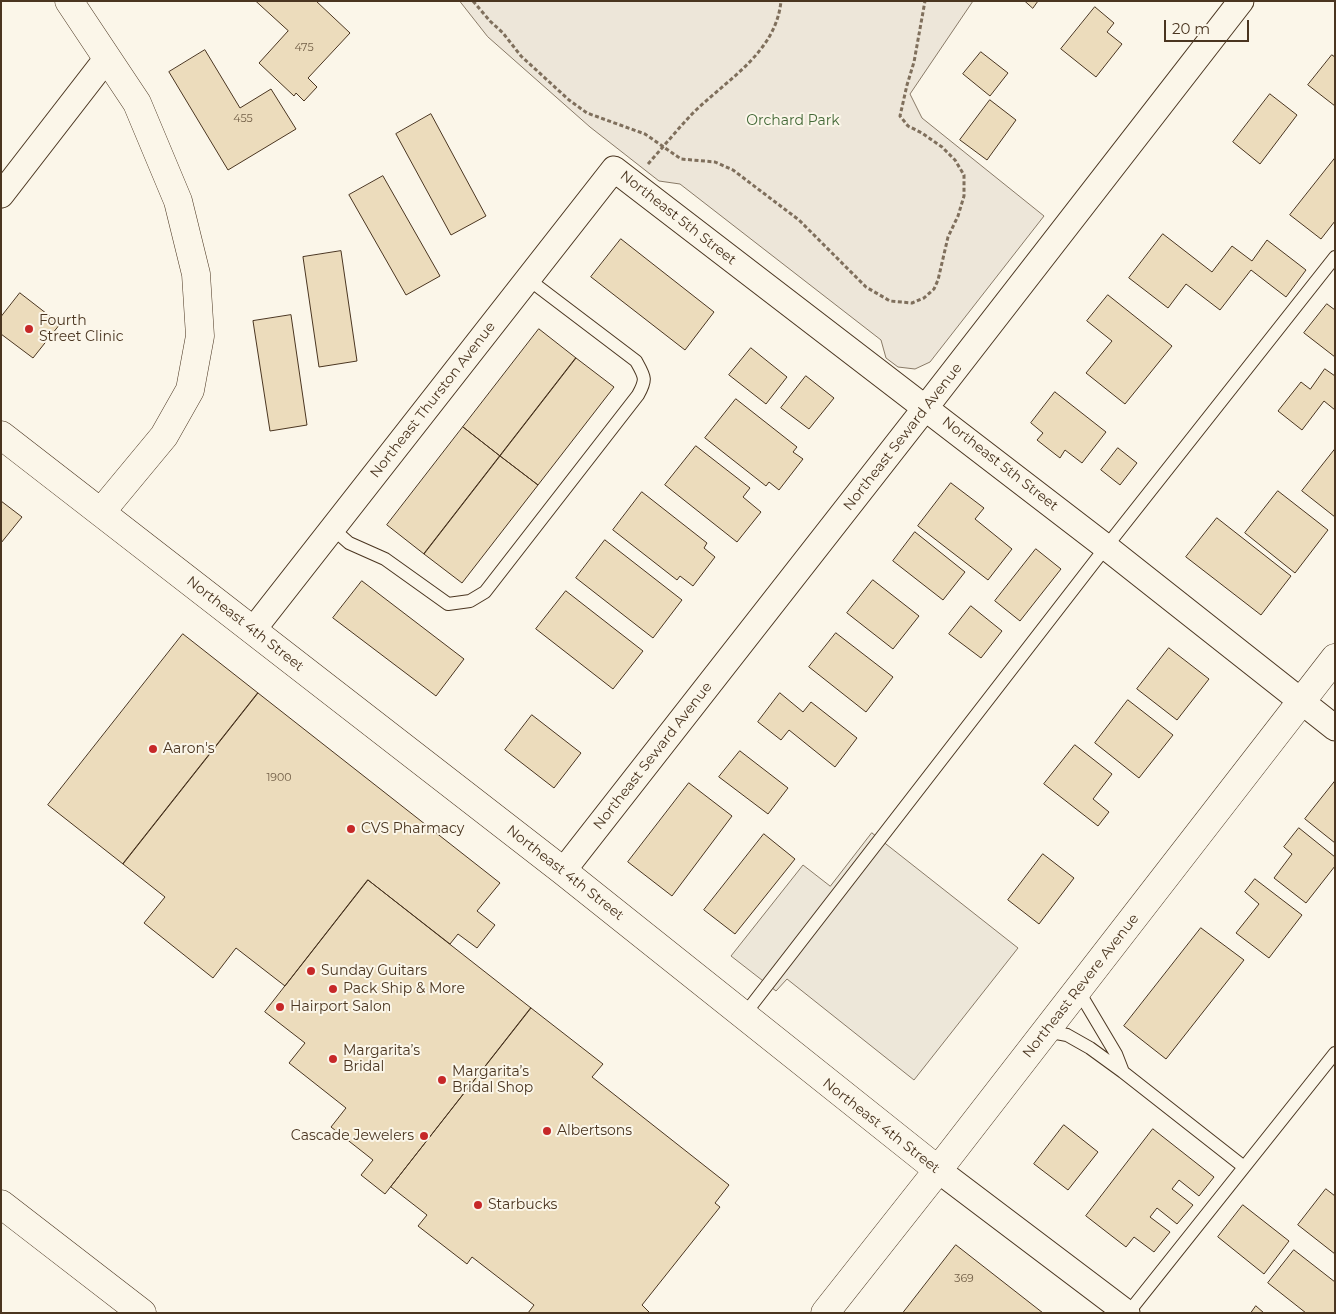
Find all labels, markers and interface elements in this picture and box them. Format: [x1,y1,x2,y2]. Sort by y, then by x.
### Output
scale bar [1166,10,1251,42]
text: 20 m [1172,19,1210,38]
house number: 475 [294,41,314,55]
house number: 455 [233,112,253,126]
park label: Orchard Park [746,113,840,129]
street label: Northeast 5th Street [617,167,739,269]
place label: Fourth Street Clinic [39,313,124,346]
street label: Northeast Thurston Avenue [367,319,499,481]
marker: Fourth Street Clinic [23,323,35,335]
street label: Northeast Seward Avenue [840,360,966,514]
street label: Northeast 5th Street [939,413,1061,515]
street label: Northeast 4th Street [183,573,307,675]
street label: Northeast Seward Avenue [590,679,716,833]
place label: Aaron's [163,741,215,757]
marker: Aaron's [147,743,159,755]
house number: 1900 [266,771,292,785]
place label: CVS Pharmacy [361,821,464,837]
street label: Northeast 4th Street [503,822,627,924]
marker: CVS Pharmacy [345,823,357,835]
street label: Northeast Revere Avenue [1019,911,1143,1061]
place label: Sunday Guitars [321,963,427,979]
marker: Sunday Guitars [305,965,317,977]
place label: Pack Ship & More [343,981,465,997]
marker: Pack Ship & More [327,983,339,995]
place label: Hairport Salon [290,999,391,1015]
marker: Hairport Salon [274,1001,286,1013]
place label: Margarita’s Bridal [343,1043,420,1076]
marker: Margarita’s Bridal [327,1053,339,1065]
place label: Margarita’s Bridal Shop [452,1064,533,1096]
marker: Margarita’s Bridal Shop [436,1074,448,1086]
street label: Northeast 4th Street [819,1075,943,1177]
place label: Albertsons [557,1123,632,1139]
marker: Albertsons [541,1125,553,1137]
place label: Cascade Jewelers [291,1128,414,1144]
marker: Cascade Jewelers [418,1130,430,1142]
place label: Starbucks [488,1197,557,1213]
marker: Starbucks [472,1199,484,1211]
house number: 369 [954,1272,974,1286]

